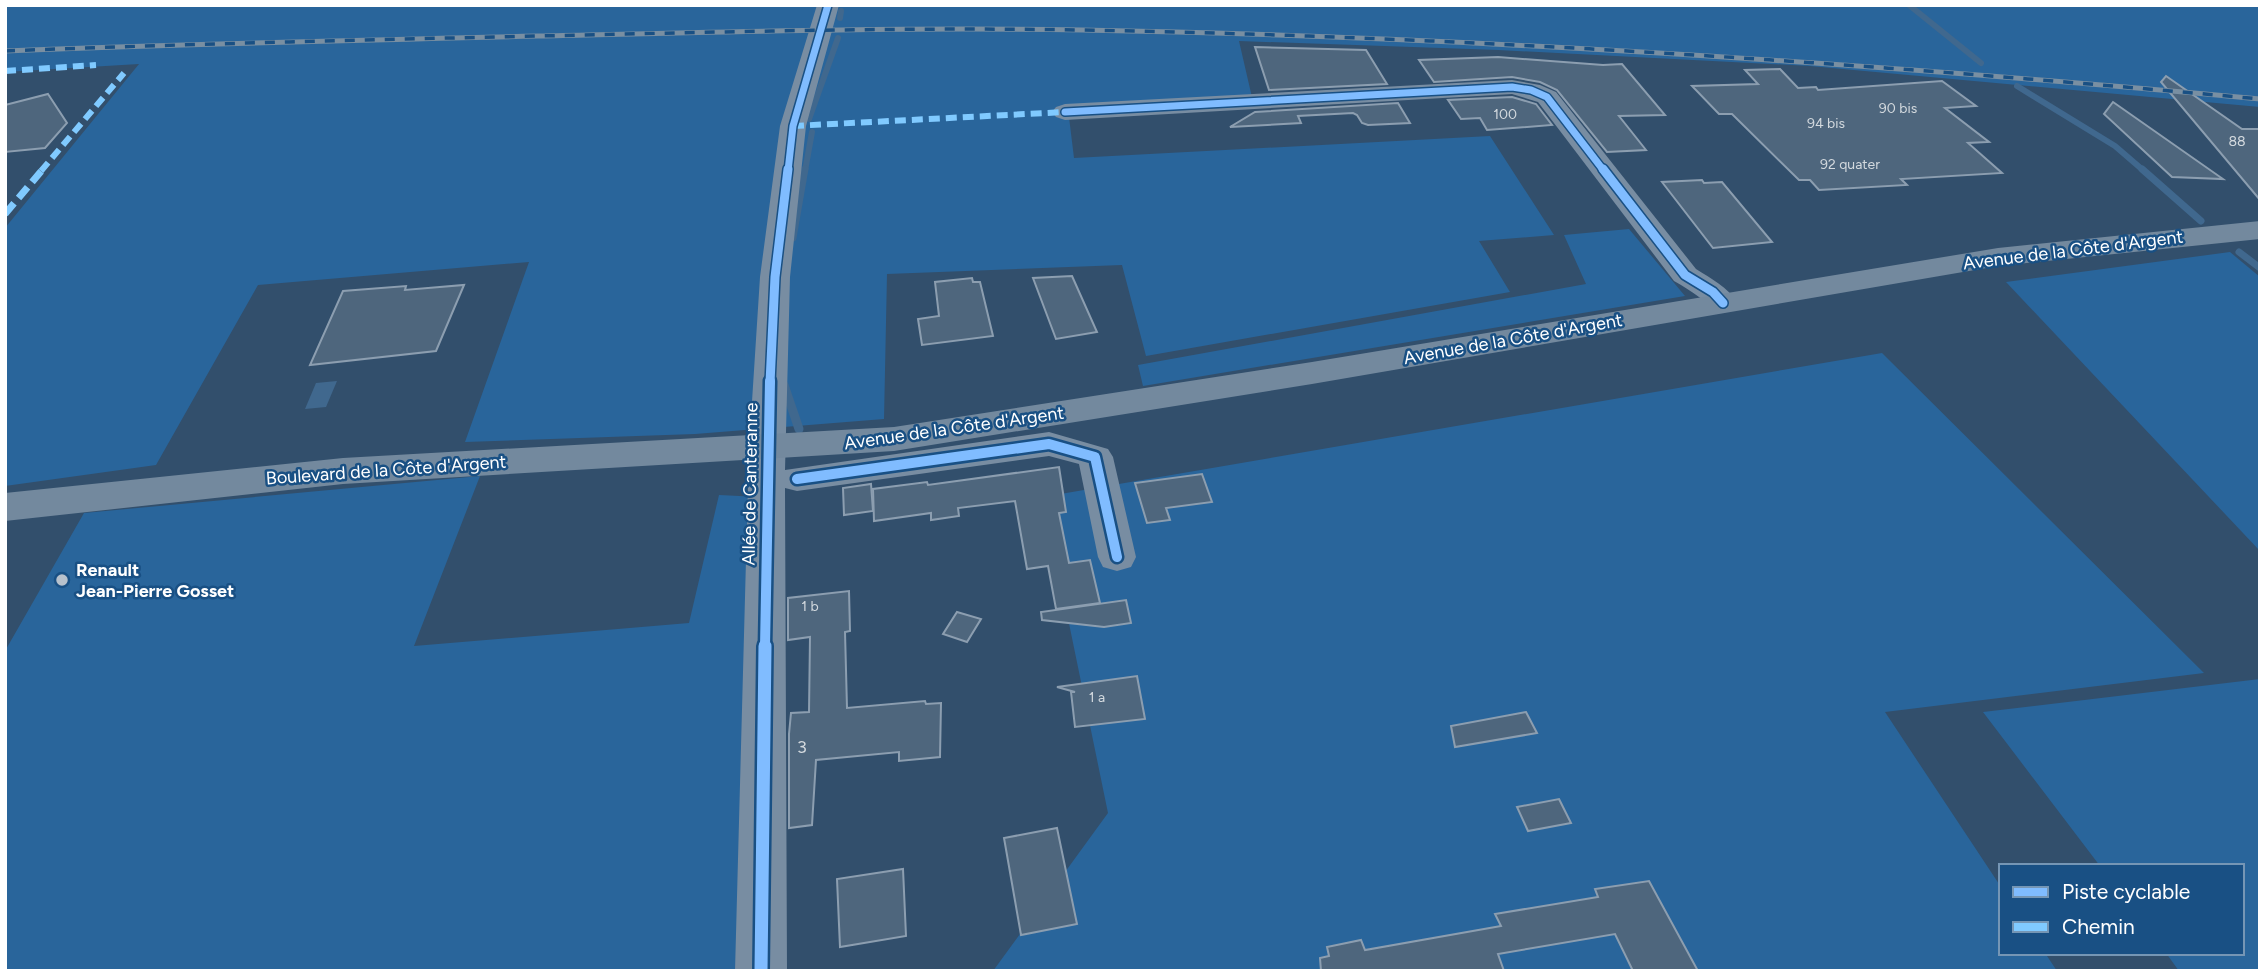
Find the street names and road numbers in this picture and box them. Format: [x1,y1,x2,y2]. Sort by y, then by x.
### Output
street label: Avenue de la Côte d'Argent [1962,226,2185,274]
street label: Avenue de la Côte d'Argent [1402,309,1624,369]
street label: Allée de Canteranne [738,402,762,566]
street label: Avenue de la Côte d'Argent [843,402,1066,454]
street label: Boulevard de la Côte d'Argent [265,451,507,489]

